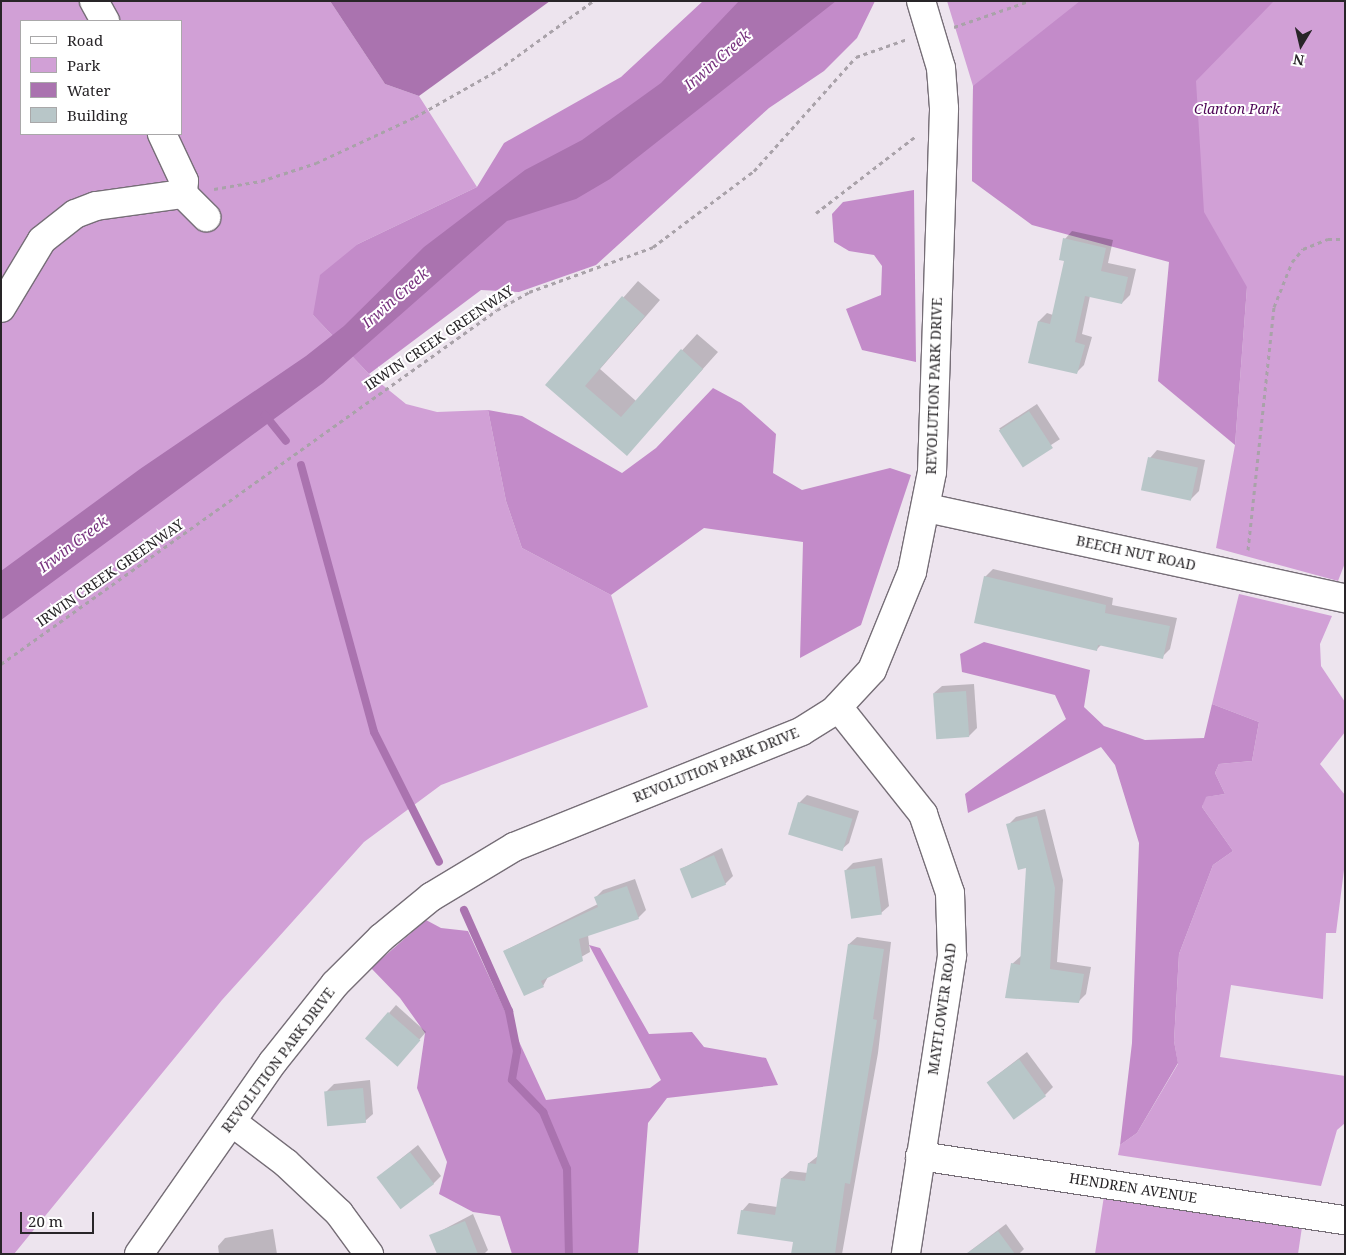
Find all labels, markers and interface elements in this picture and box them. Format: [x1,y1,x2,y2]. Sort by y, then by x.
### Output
legend [20,20,182,135]
north arrow [1276,20,1326,70]
water label: Irwin Creek [680,26,754,94]
text: Road [67,30,103,50]
text: N [1292,50,1306,71]
text: Park [67,55,100,75]
text: Water [67,80,110,100]
park label: Clanton Park [1194,101,1280,117]
text: Building [67,105,128,125]
water label: Irwin Creek [358,264,432,332]
street label: IRWIN CREEK GREENWAY [362,282,516,394]
street label: REVOLUTION PARK DRIVE [923,297,945,475]
water label: Irwin Creek [35,512,111,576]
street label: IRWIN CREEK GREENWAY [33,516,187,630]
street label: BEECH NUT ROAD [1075,532,1197,574]
street label: REVOLUTION PARK DRIVE [631,724,801,806]
street label: MAYFLOWER ROAD [924,942,960,1076]
street label: REVOLUTION PARK DRIVE [218,984,338,1136]
street label: HENDREN AVENUE [1068,1170,1198,1206]
scale bar [22,1202,96,1234]
text: 20 m [28,1211,63,1231]

